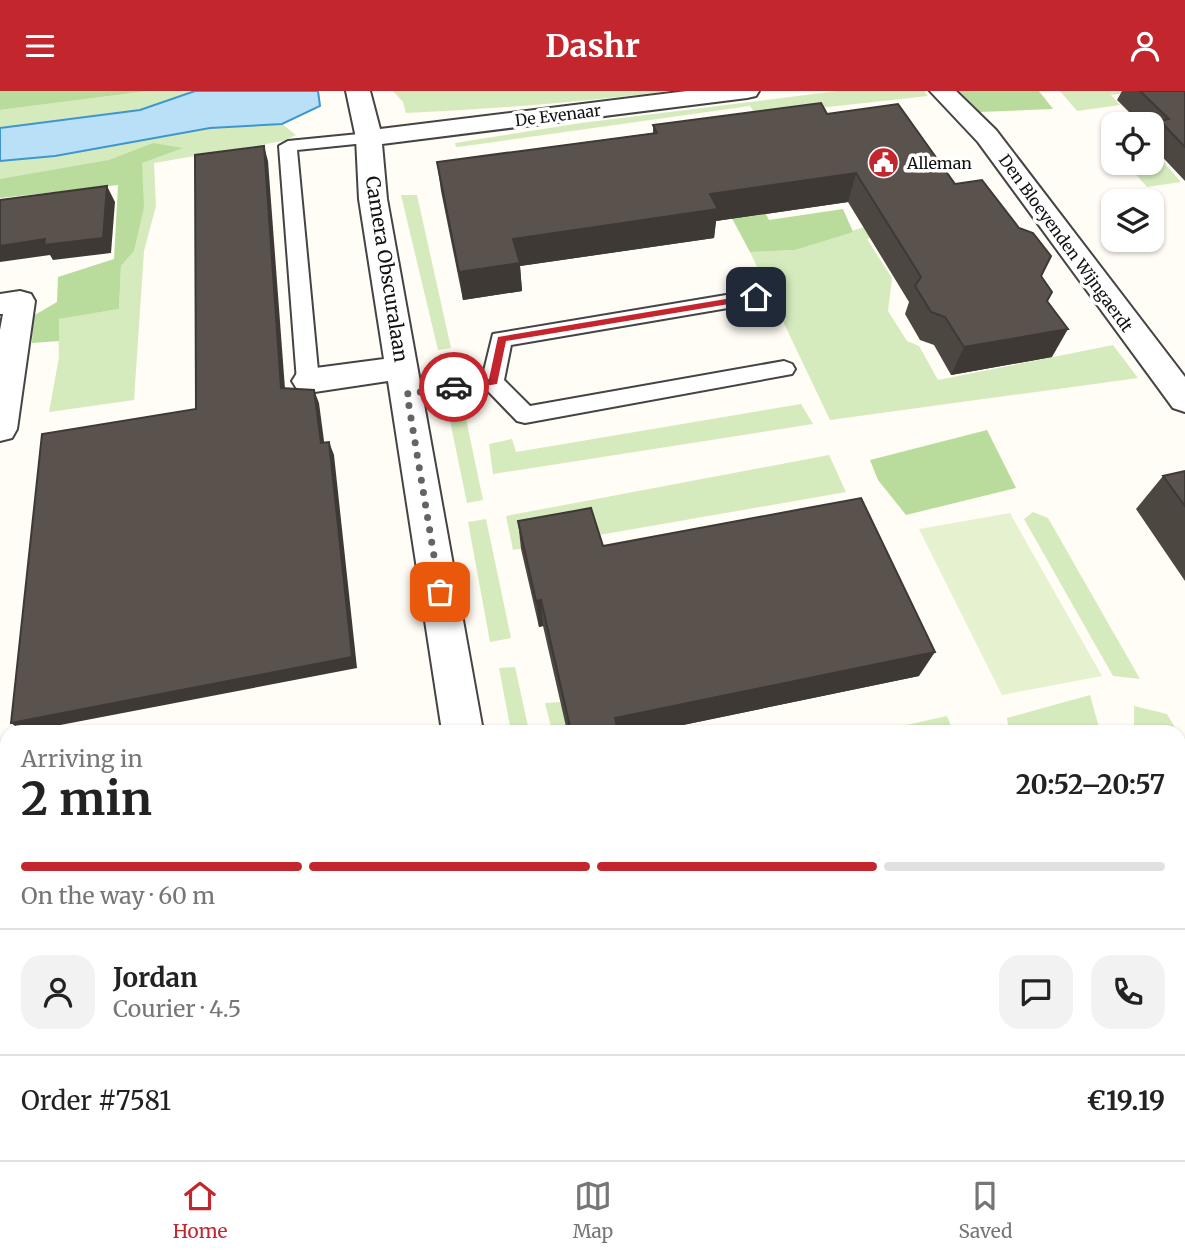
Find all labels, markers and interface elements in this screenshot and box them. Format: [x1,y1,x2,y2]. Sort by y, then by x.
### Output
text: Dashr [545,26,640,66]
icon: menu [21,27,59,65]
icon: person [1126,27,1164,65]
street label: De Evenaar [514,100,602,130]
map controls [1101,112,1164,252]
button: locate [1101,112,1164,175]
public building icon: Alleman [867,146,901,180]
street label: Den Bloeyenden Wijngaerdt [995,150,1138,336]
place label: Alleman [906,153,972,173]
street label: Camera Obscuralaan [360,174,414,364]
button: layers [1101,189,1164,252]
pin [726,267,786,327]
icon: home [737,278,775,316]
courier [419,352,489,422]
icon: car [435,368,473,406]
pin [410,562,470,622]
icon: bag [421,573,459,611]
text: Arriving in [21,744,143,773]
text: 20:52–20:57 [1016,768,1165,801]
text: 2 min [21,770,152,828]
text: On the way · 60 m [21,881,215,910]
button: person [21,955,95,1029]
button: chat [999,955,1073,1029]
button: phone [1091,955,1165,1029]
text: Jordan [113,961,198,994]
text: Courier · 4.5 [113,994,241,1023]
text: Order #7581 [21,1084,171,1117]
text: €19.19 [1087,1084,1165,1117]
tab: Home [173,1177,227,1243]
tab: Map [573,1177,613,1243]
tab: Saved [958,1177,1012,1243]

